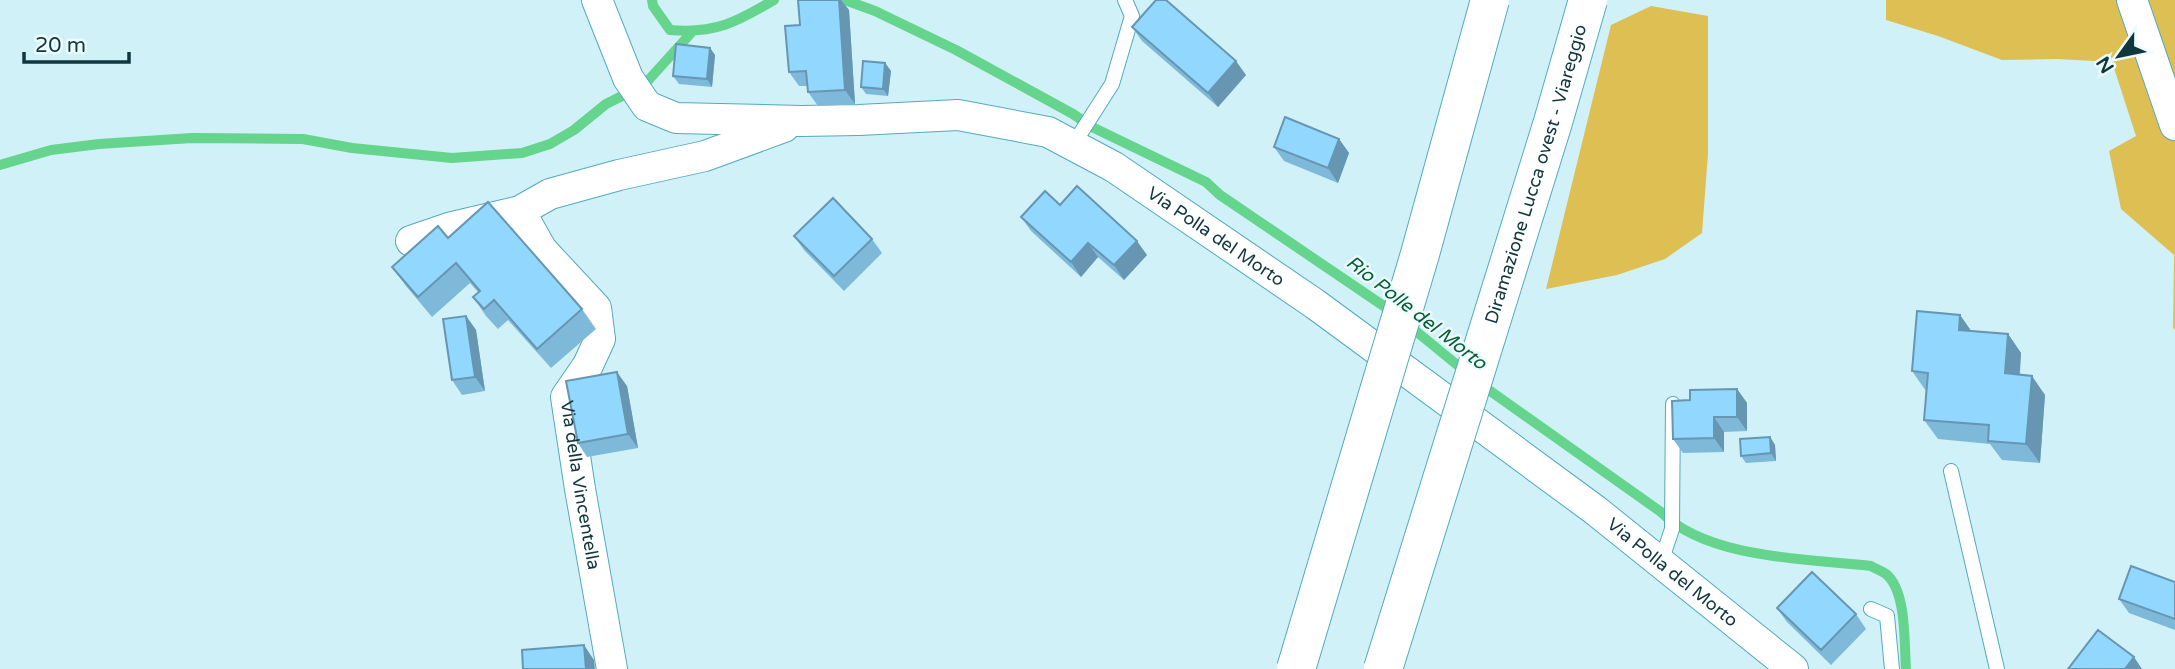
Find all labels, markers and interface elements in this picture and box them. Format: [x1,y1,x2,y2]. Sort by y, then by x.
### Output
scale bar [24,21,130,65]
north arrow [2084,21,2154,91]
street label: Diramazione Lucca ovest - Viareggio [1480,22,1591,326]
text: 20 m [35,33,86,58]
text: N [2092,52,2119,77]
street label: Via Polla del Morto [1143,182,1289,291]
water label: Rio Polle del Morto [1342,251,1492,375]
street label: Via della Vincentella [556,399,605,571]
street label: Via Polla del Morto [1603,513,1743,632]

